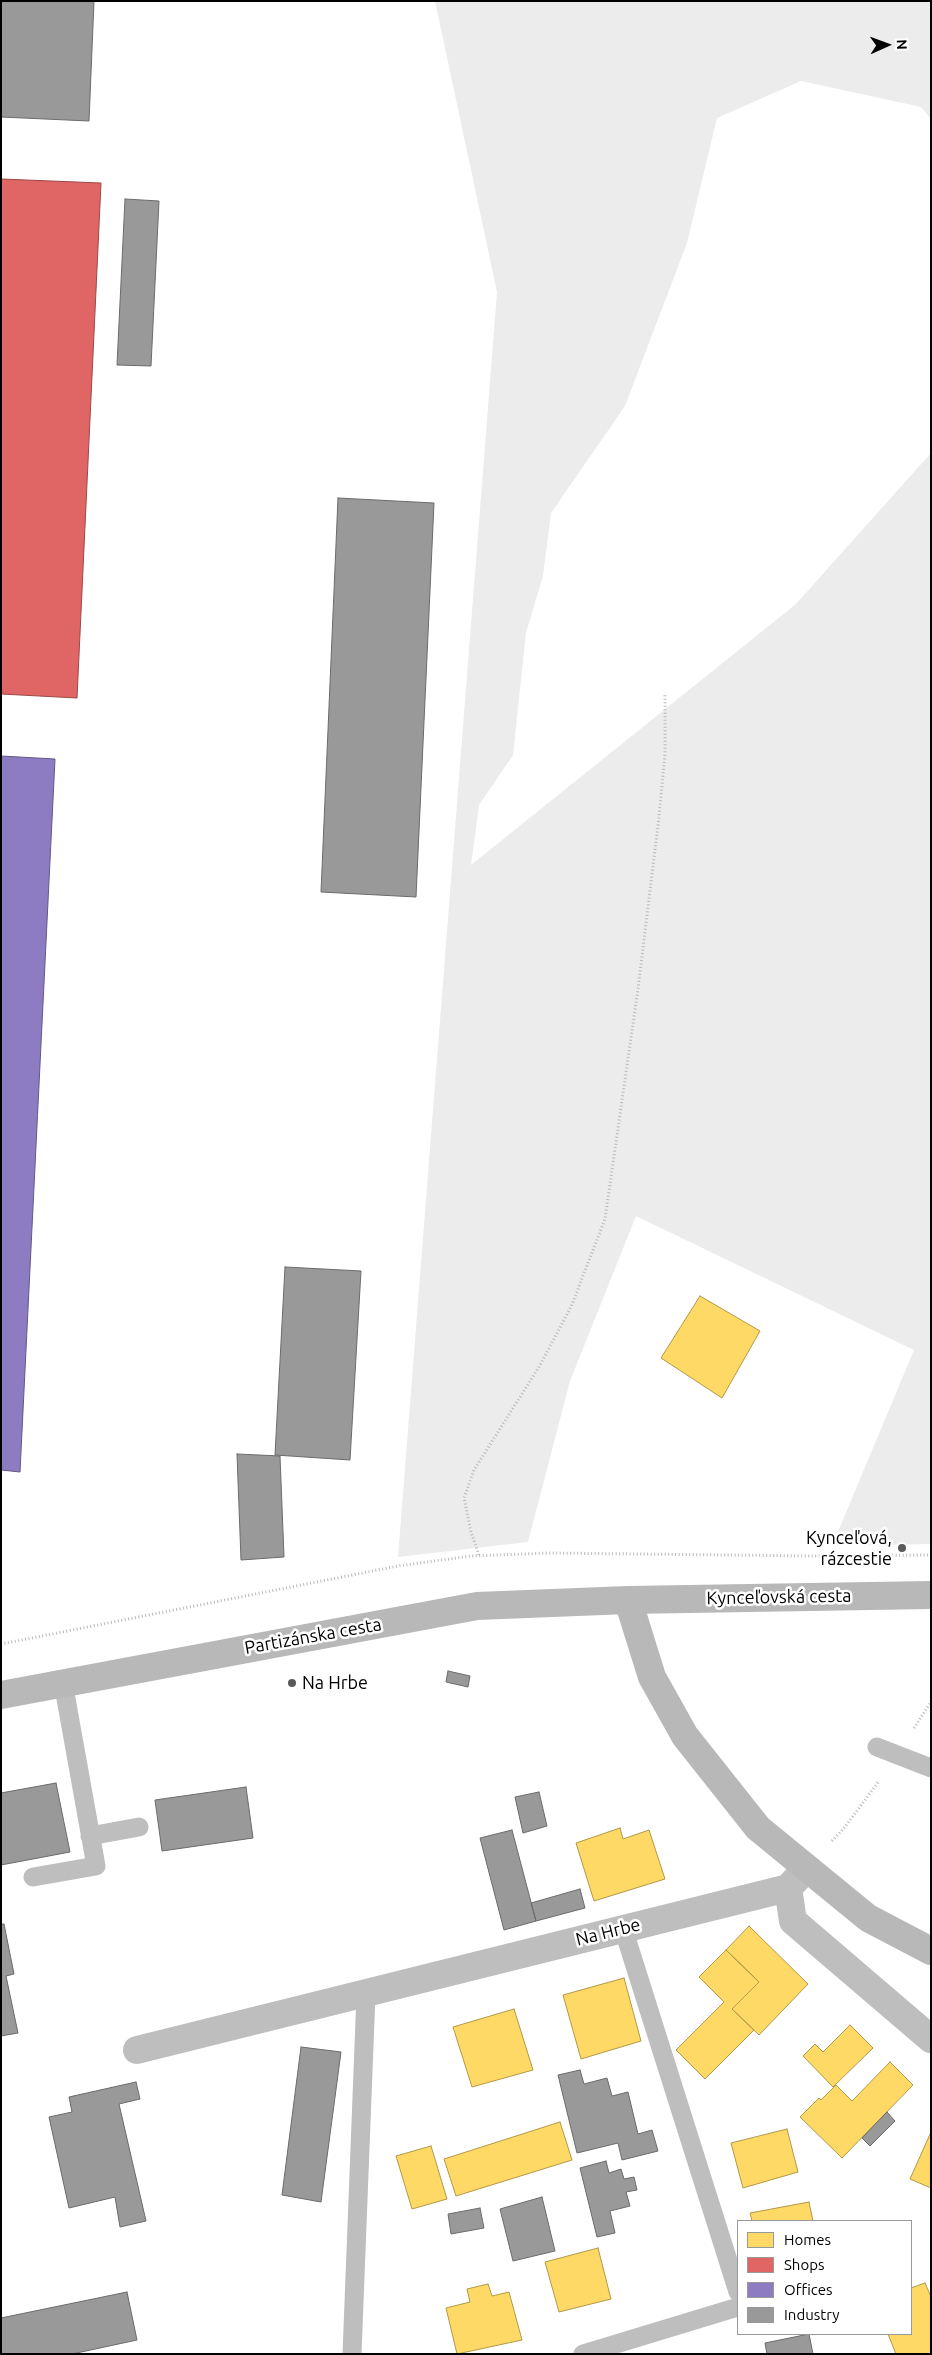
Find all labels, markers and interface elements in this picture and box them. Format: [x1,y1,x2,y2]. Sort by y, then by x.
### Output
north arrow [862,20,912,70]
text: N [894,39,910,50]
place label: Kynceľová, rázcestie [806,1527,892,1570]
marker: Kynceľová, rázcestie [896,1542,908,1554]
street label: Kynceľovská cesta [706,1585,852,1609]
street label: Partizánska cesta [243,1613,383,1659]
place label: Na Hrbe [302,1672,368,1694]
marker: Na Hrbe [286,1677,298,1689]
street label: Na Hrbe [573,1914,643,1950]
legend [737,2220,912,2335]
text: Homes [784,2231,831,2248]
text: Shops [784,2256,825,2273]
text: Offices [784,2281,832,2298]
text: Industry [784,2306,839,2323]

